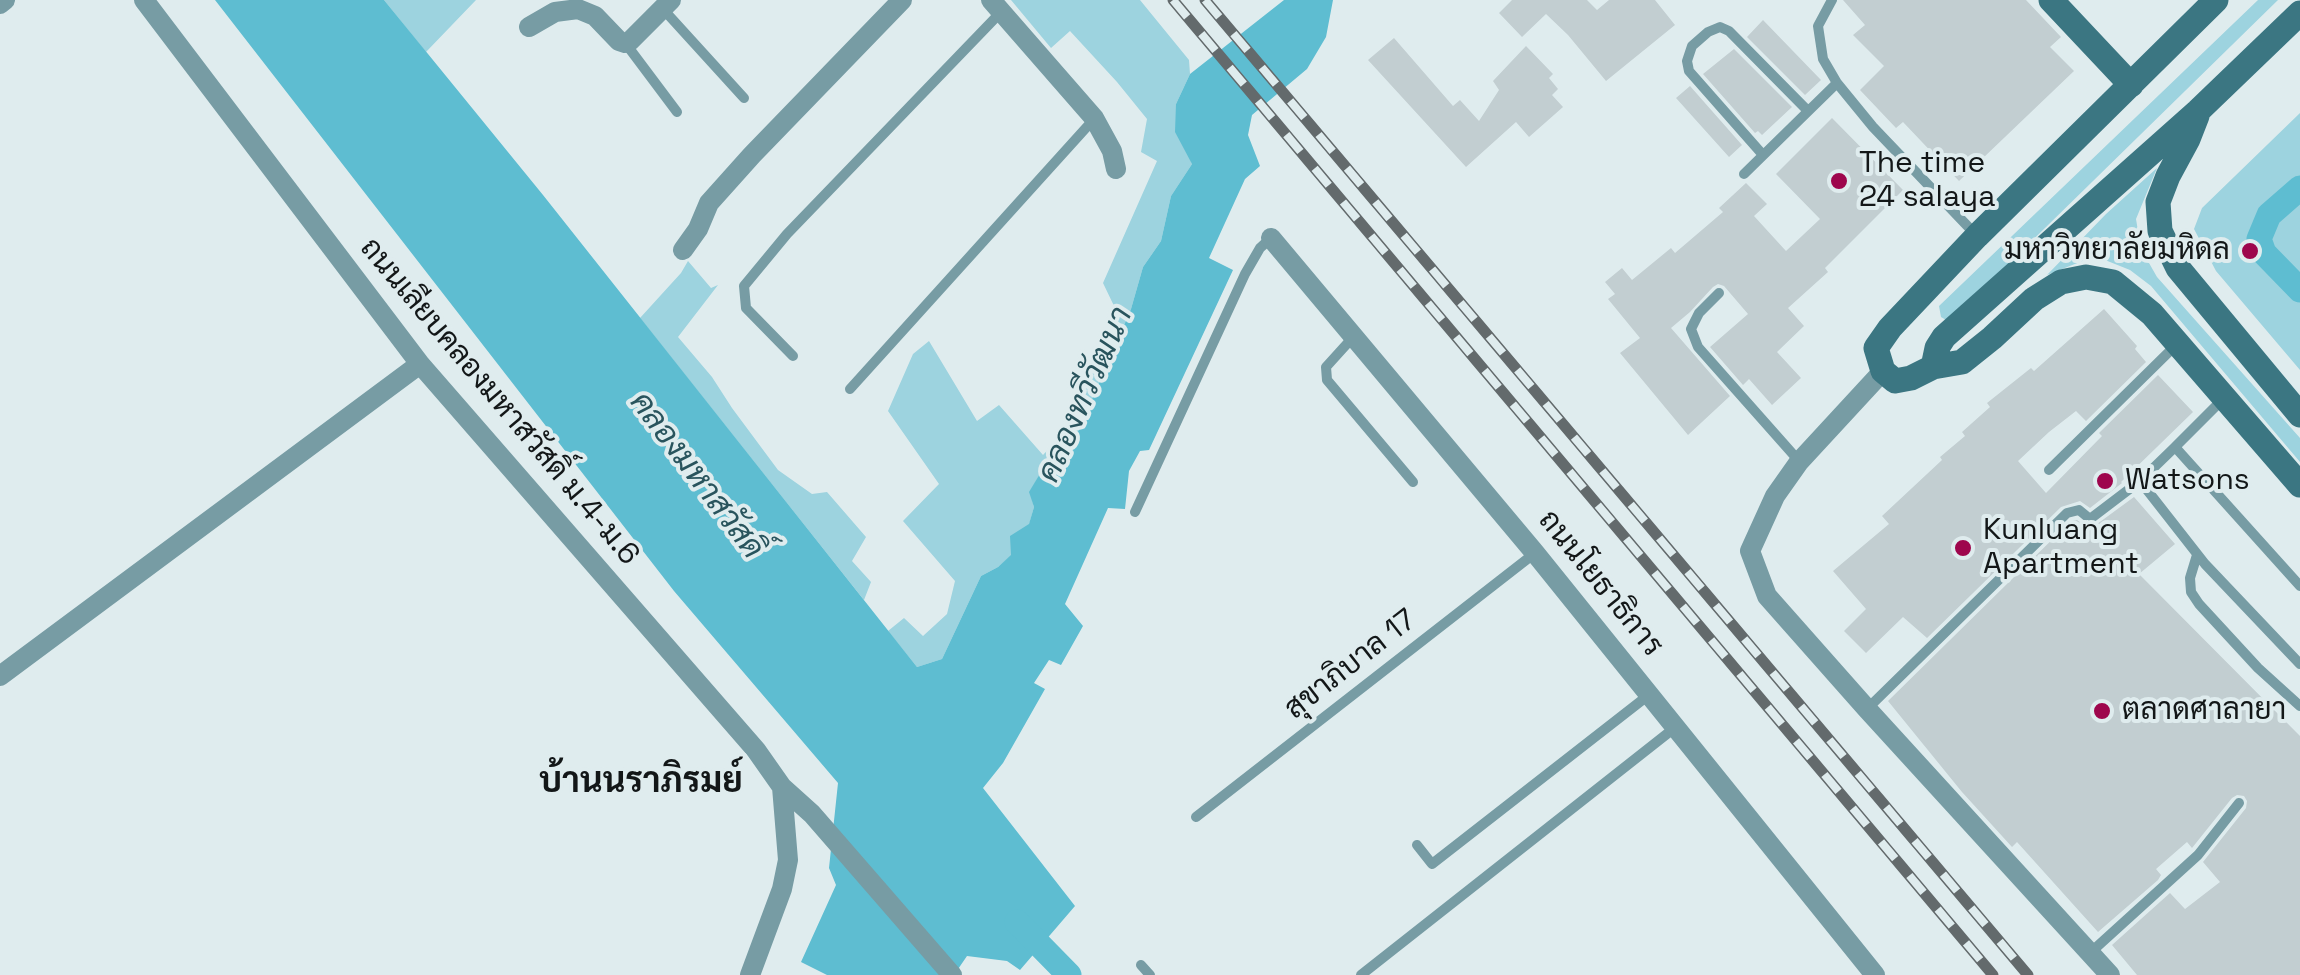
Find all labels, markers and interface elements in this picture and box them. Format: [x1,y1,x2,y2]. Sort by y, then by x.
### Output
place label: The time 24 salaya [1859,146,1995,216]
marker: The time 24 salaya [1828,170,1850,192]
street label: ถนนเลียบคลองมหาสวัสดิ์ ม.4-ม.6 [352,231,646,573]
place label: มหาวิทยาลัยมหิดล [2004,233,2230,269]
marker: มหาวิทยาลัยมหิดล [2239,240,2261,262]
water label: คลองทวีวัฒนา [1030,302,1142,488]
water label: คลองมหาสวัสดิ์ [621,385,771,567]
place label: Watsons [2125,463,2250,499]
marker: Watsons [2094,470,2116,492]
street label: ถนนโยธาธิการ [1530,504,1670,664]
place label: Kunluang Apartment [1983,513,2139,584]
marker: Kunluang Apartment [1952,537,1974,559]
street label: สุขาภิบาล 17 [1278,603,1424,727]
place label: ตลาดศาลายา [2122,693,2286,729]
marker: ตลาดศาลายา [2091,700,2113,722]
district label: บ้านนราภิรมย์ [539,762,743,804]

